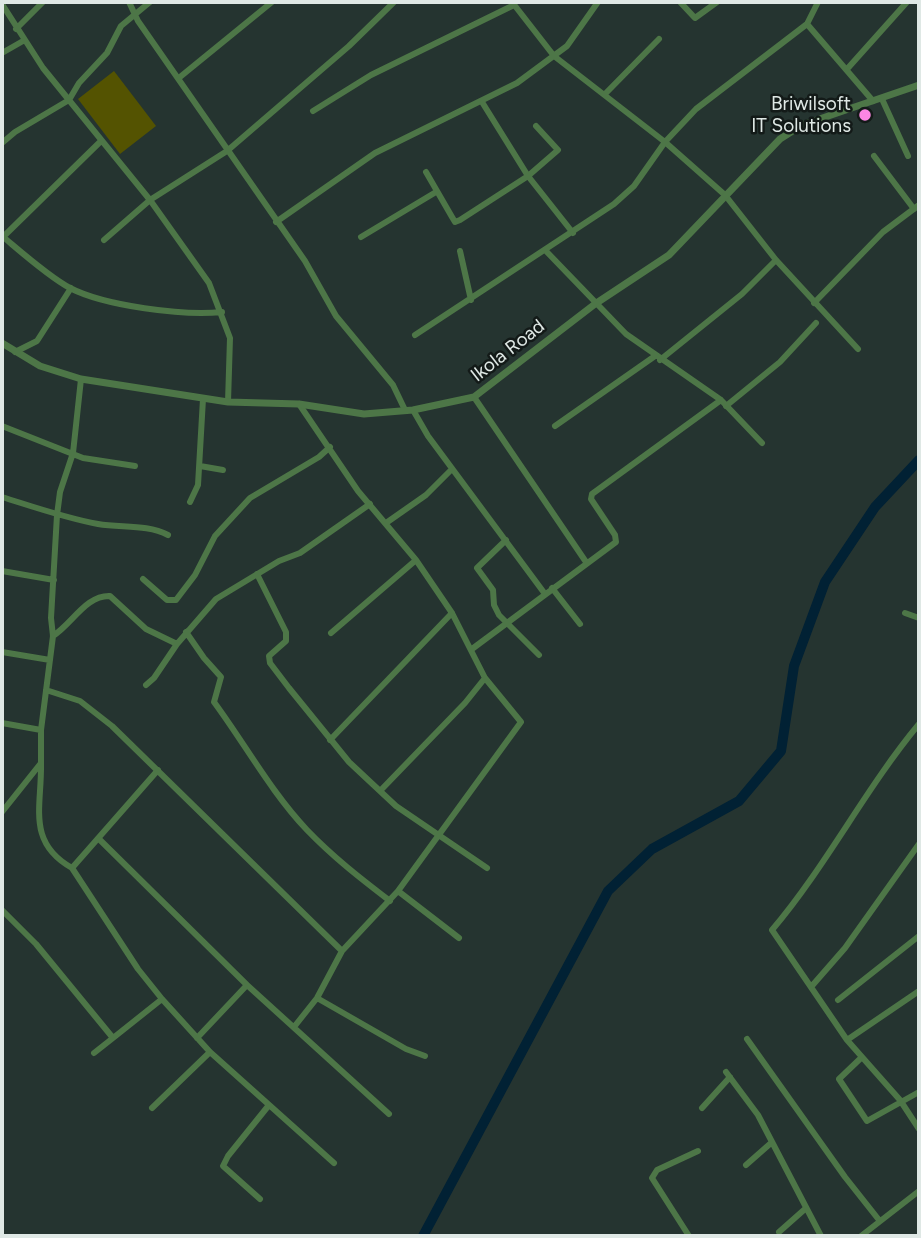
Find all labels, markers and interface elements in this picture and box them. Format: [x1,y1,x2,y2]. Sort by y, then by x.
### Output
place label: Briwilsoft IT Solutions [751,93,851,137]
marker: Briwilsoft IT Solutions [857,107,873,123]
street label: Ikola Road [467,315,549,387]

